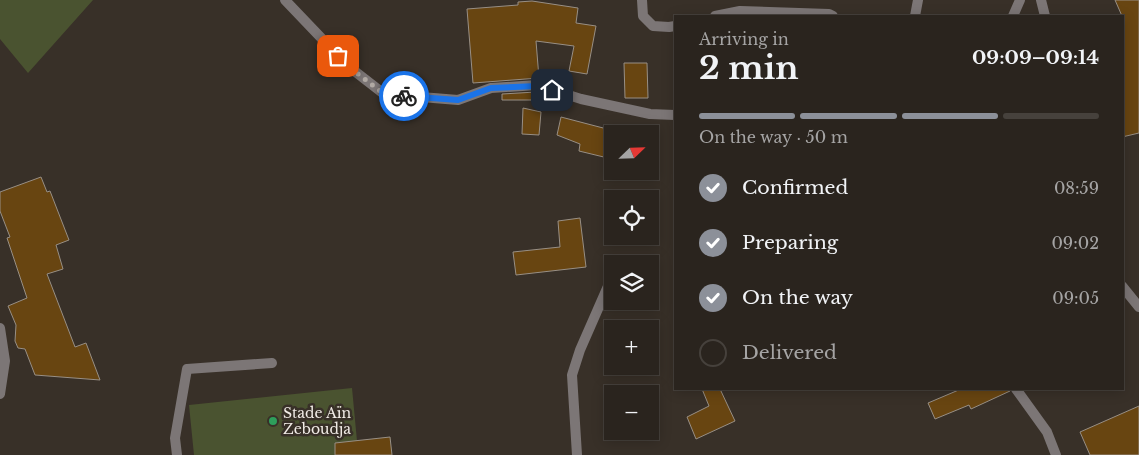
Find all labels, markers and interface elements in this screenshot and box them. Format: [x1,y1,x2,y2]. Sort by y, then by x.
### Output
text: Arriving in [699,29,789,49]
pin [317,35,359,77]
icon: bag [324,42,352,70]
text: 09:09–09:14 [972,46,1099,69]
text: 2 min [699,48,799,88]
pin [531,69,573,111]
courier [379,71,429,121]
icon: home [538,76,566,104]
icon: bike [390,82,418,110]
north arrow [604,125,659,180]
map controls [604,125,659,440]
text: On the way · 50 m [699,127,848,147]
icon: check [699,174,727,202]
text: Confirmed [742,176,848,199]
text: 08:59 [1054,178,1099,198]
button: locate [604,190,659,245]
icon: check [699,229,727,257]
text: Preparing [742,231,838,254]
text: 09:02 [1051,233,1099,253]
button: layers [604,255,659,310]
icon: check [699,284,727,312]
text: On the way [742,286,853,309]
text: 09:05 [1052,288,1099,308]
button: + [604,320,659,375]
text: Delivered [742,341,837,364]
button: − [604,385,659,440]
place label: Stade Aïn Zeboudja [283,404,352,438]
marker: Stade Aïn Zeboudja [267,415,279,427]

